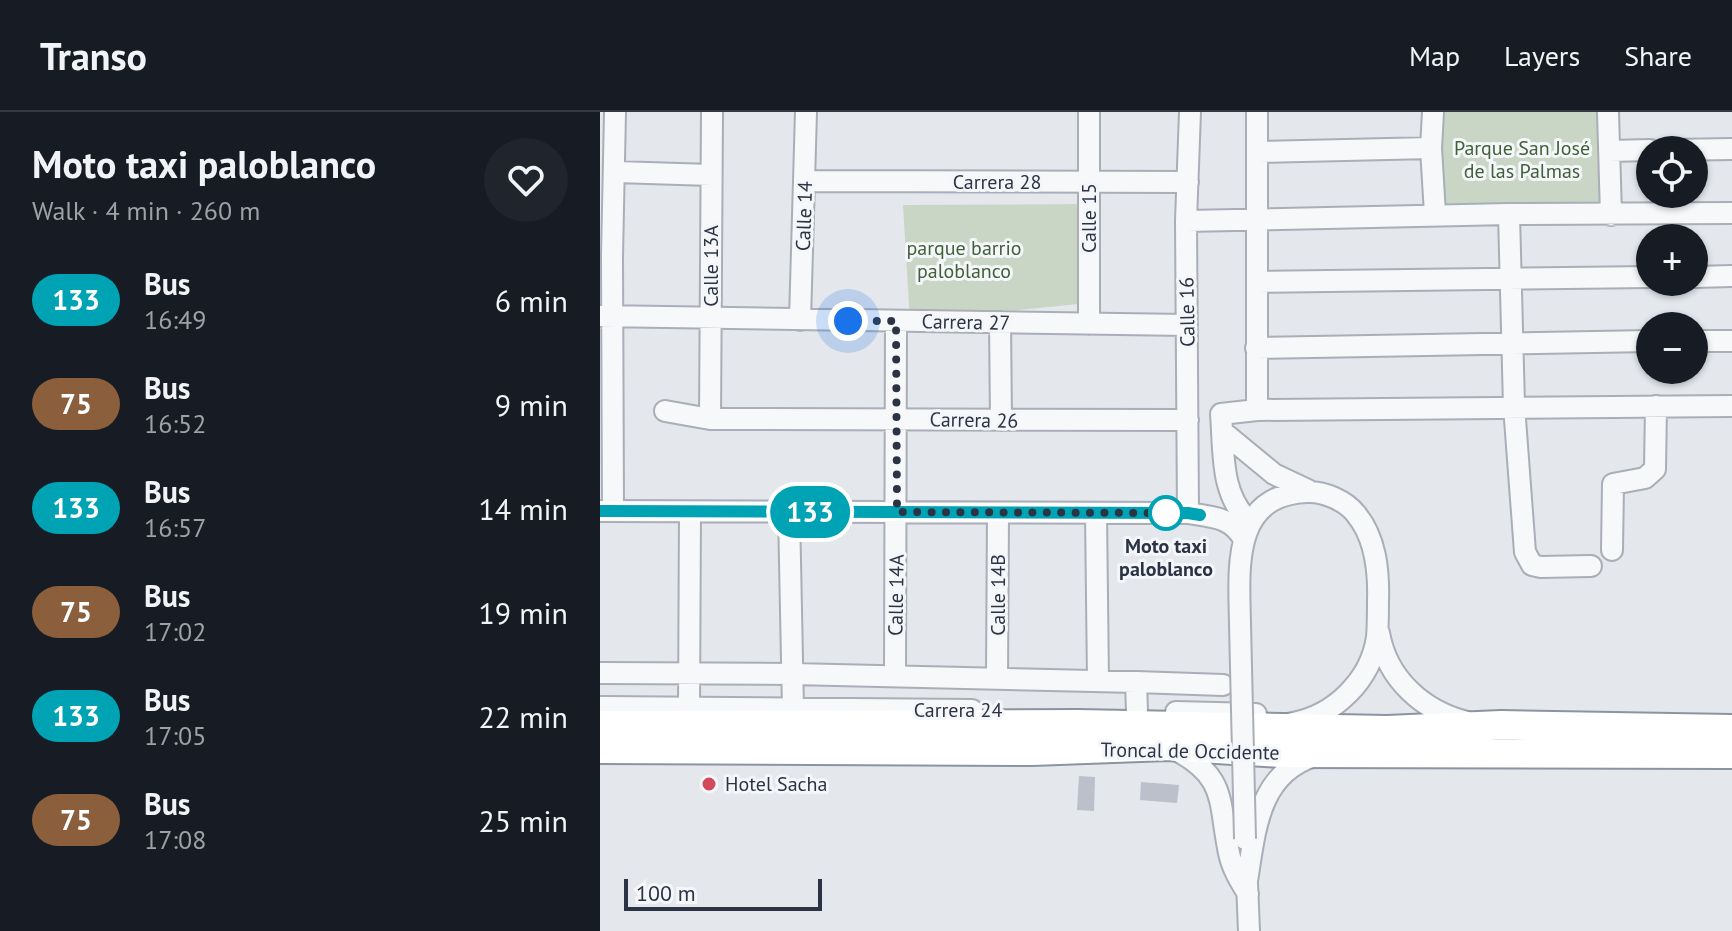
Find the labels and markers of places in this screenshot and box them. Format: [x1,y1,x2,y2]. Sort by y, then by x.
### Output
marker: Moto taxi paloblanco [1149,496,1183,530]
place label: Moto taxi paloblanco [1119,533,1213,582]
place label: Hotel Sacha [725,771,827,797]
marker: Hotel Sacha [700,775,718,793]

